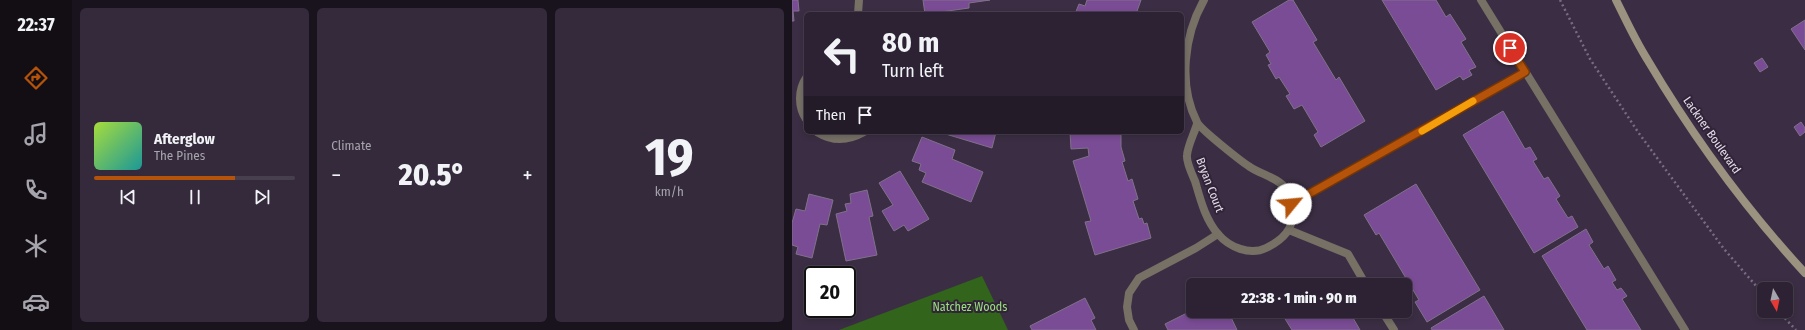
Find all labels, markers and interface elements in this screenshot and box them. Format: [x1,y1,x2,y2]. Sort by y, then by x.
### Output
text: 22:37 [17,14,55,36]
text: 80 m [882,26,939,59]
icon: left [816,28,868,80]
pin [1493,31,1527,65]
icon: arrive [1499,37,1521,59]
text: Turn left [882,60,944,82]
icon: directions [22,64,50,92]
street label: Lackner Boulevard [1680,94,1744,176]
icon: arrive [854,104,876,126]
text: Then [816,106,846,124]
icon: music [22,120,50,148]
text: 19 [645,126,694,189]
text: Afterglow [154,130,215,148]
text: Climate [331,138,371,153]
text: The Pines [154,148,205,163]
street label: Bryan Court [1193,156,1227,214]
text: 20.5° [399,157,465,193]
text: − [331,162,341,189]
text: + [523,162,533,189]
icon: phone [22,176,50,204]
position arrow [1270,183,1312,225]
text: km/h [655,184,684,199]
icon: previous [117,186,139,208]
icon: pause [184,186,206,208]
icon: next [251,186,273,208]
icon: climate [22,232,50,260]
speed limit sign: 20 [804,266,856,318]
north arrow [1757,282,1793,318]
map controls [1757,282,1793,318]
icon: car [22,288,50,316]
text: 22:38 · 1 min · 90 m [1241,289,1357,307]
park label: Natchez Woods [933,300,1007,314]

